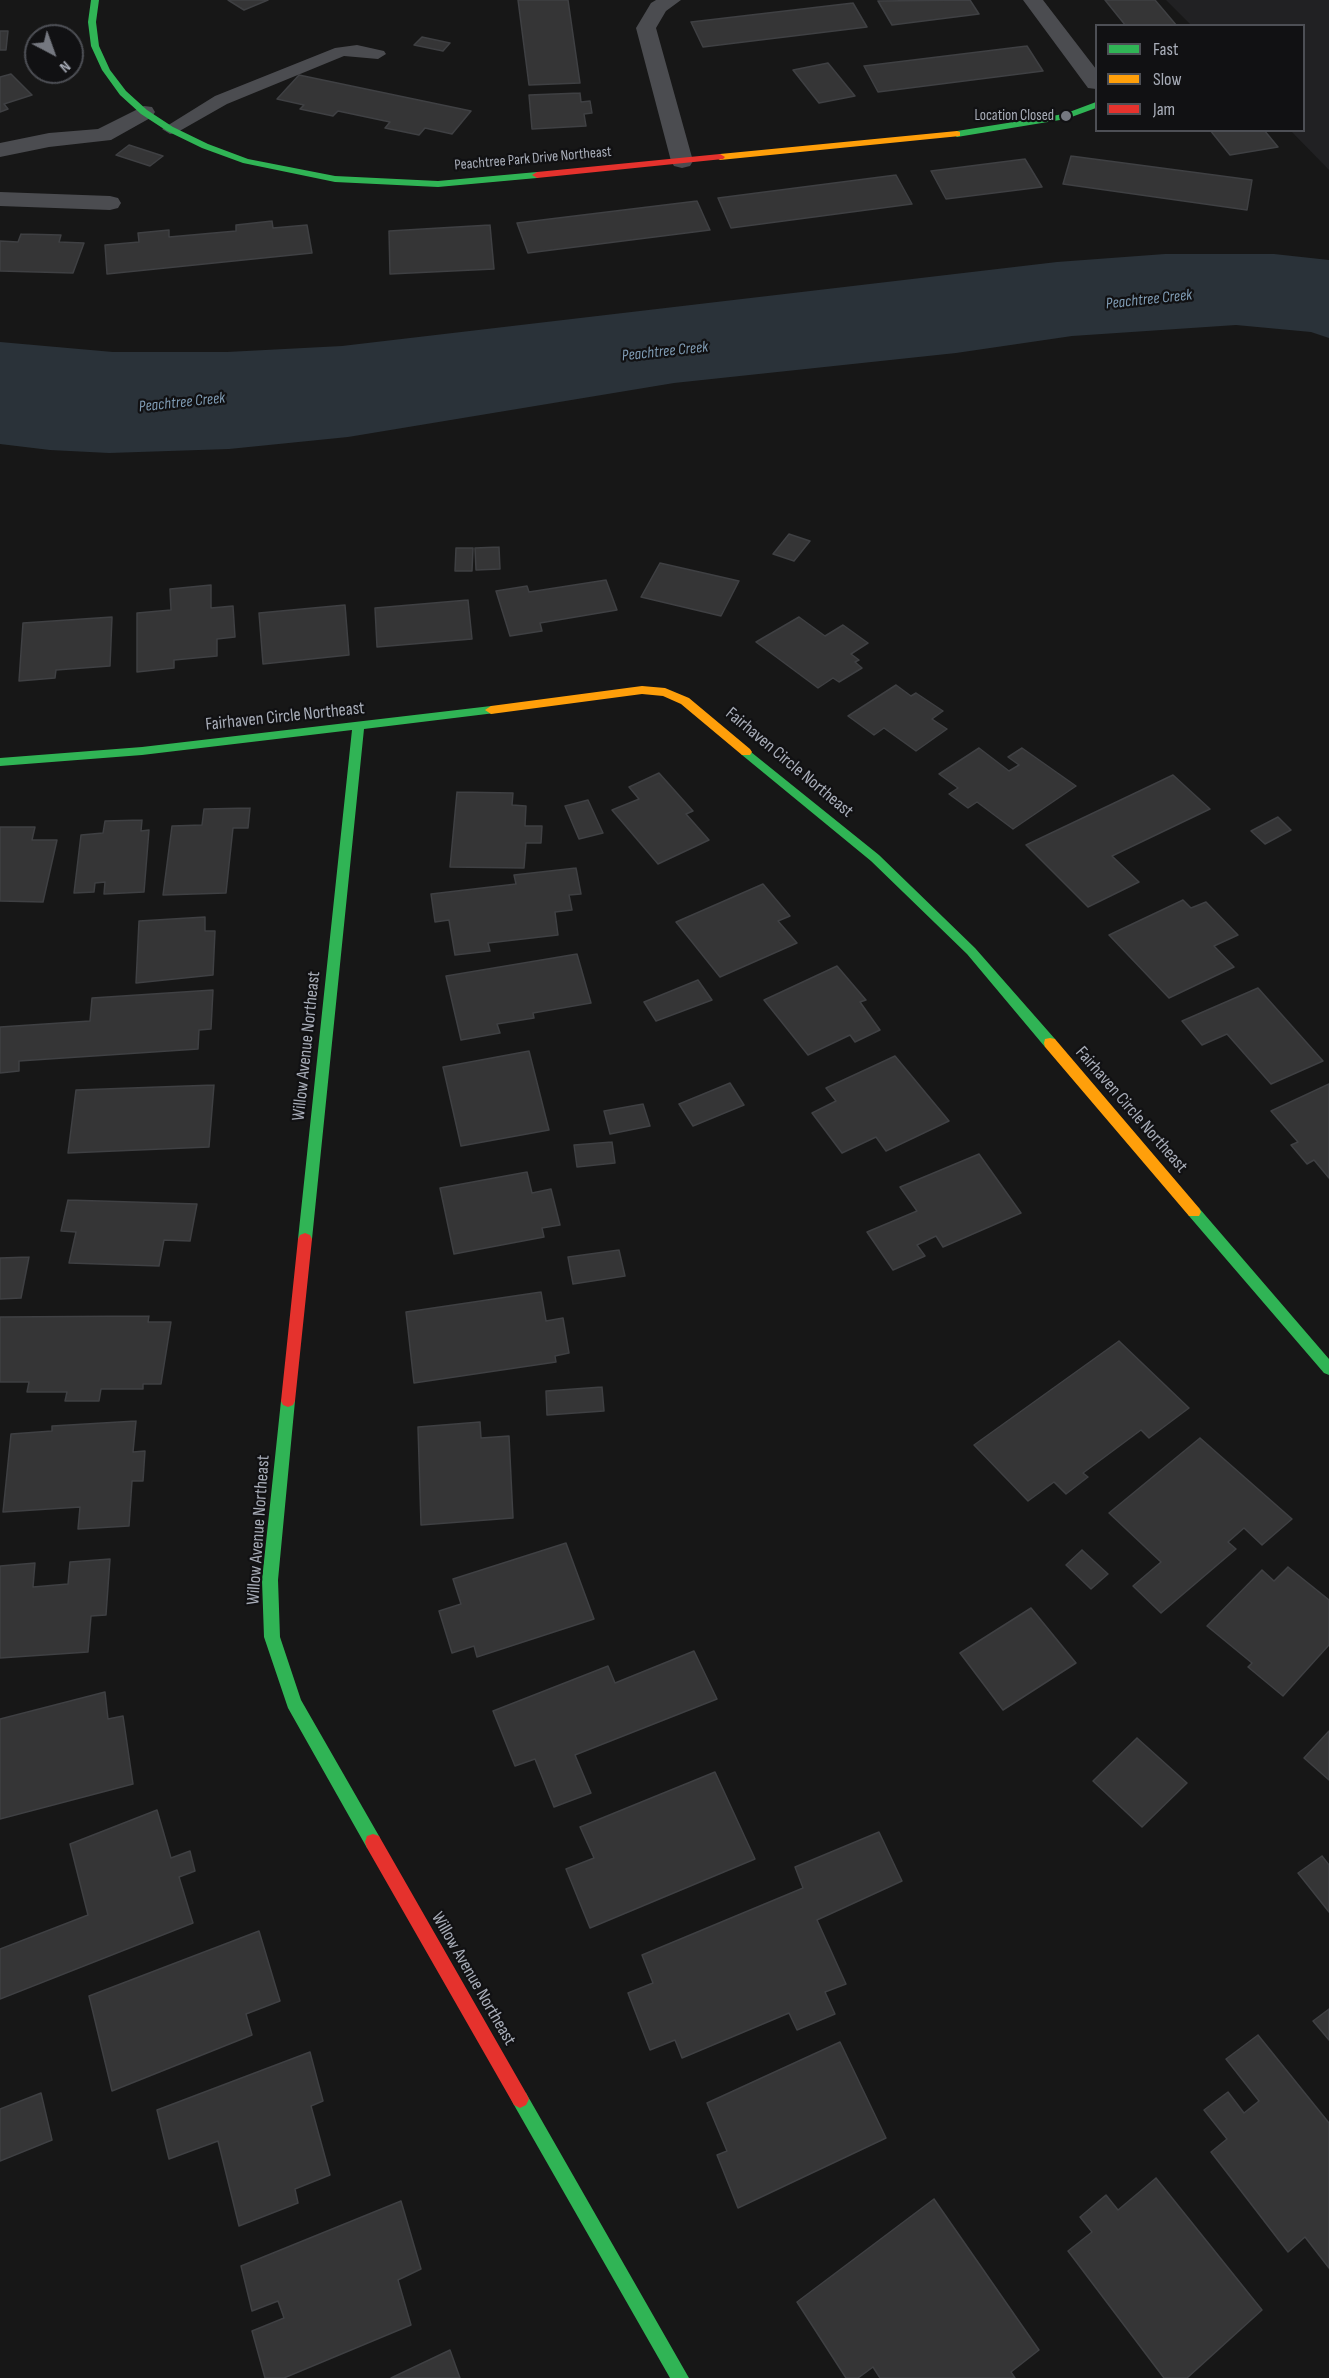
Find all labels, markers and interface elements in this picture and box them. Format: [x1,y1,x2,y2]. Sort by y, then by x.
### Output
north arrow [24,24,84,84]
legend [1095,24,1305,132]
text: Fast [1153,39,1178,60]
text: N [55,56,74,76]
text: Slow [1153,69,1182,90]
text: Jam [1153,99,1175,120]
place label: Location Closed [974,107,1054,125]
marker: Location Closed [1059,109,1073,123]
street label: Peachtree Park Drive Northeast [454,143,612,175]
water label: Peachtree Creek [1105,286,1193,314]
water label: Peachtree Creek [621,338,709,366]
water label: Peachtree Creek [138,389,226,417]
street label: Fairhaven Circle Northeast [204,698,366,736]
street label: Fairhaven Circle Northeast [721,703,857,823]
street label: Willow Avenue Northeast [288,970,326,1122]
street label: Fairhaven Circle Northeast [1070,1043,1192,1177]
street label: Willow Avenue Northeast [243,1454,275,1606]
street label: Willow Avenue Northeast [426,1909,520,2049]

